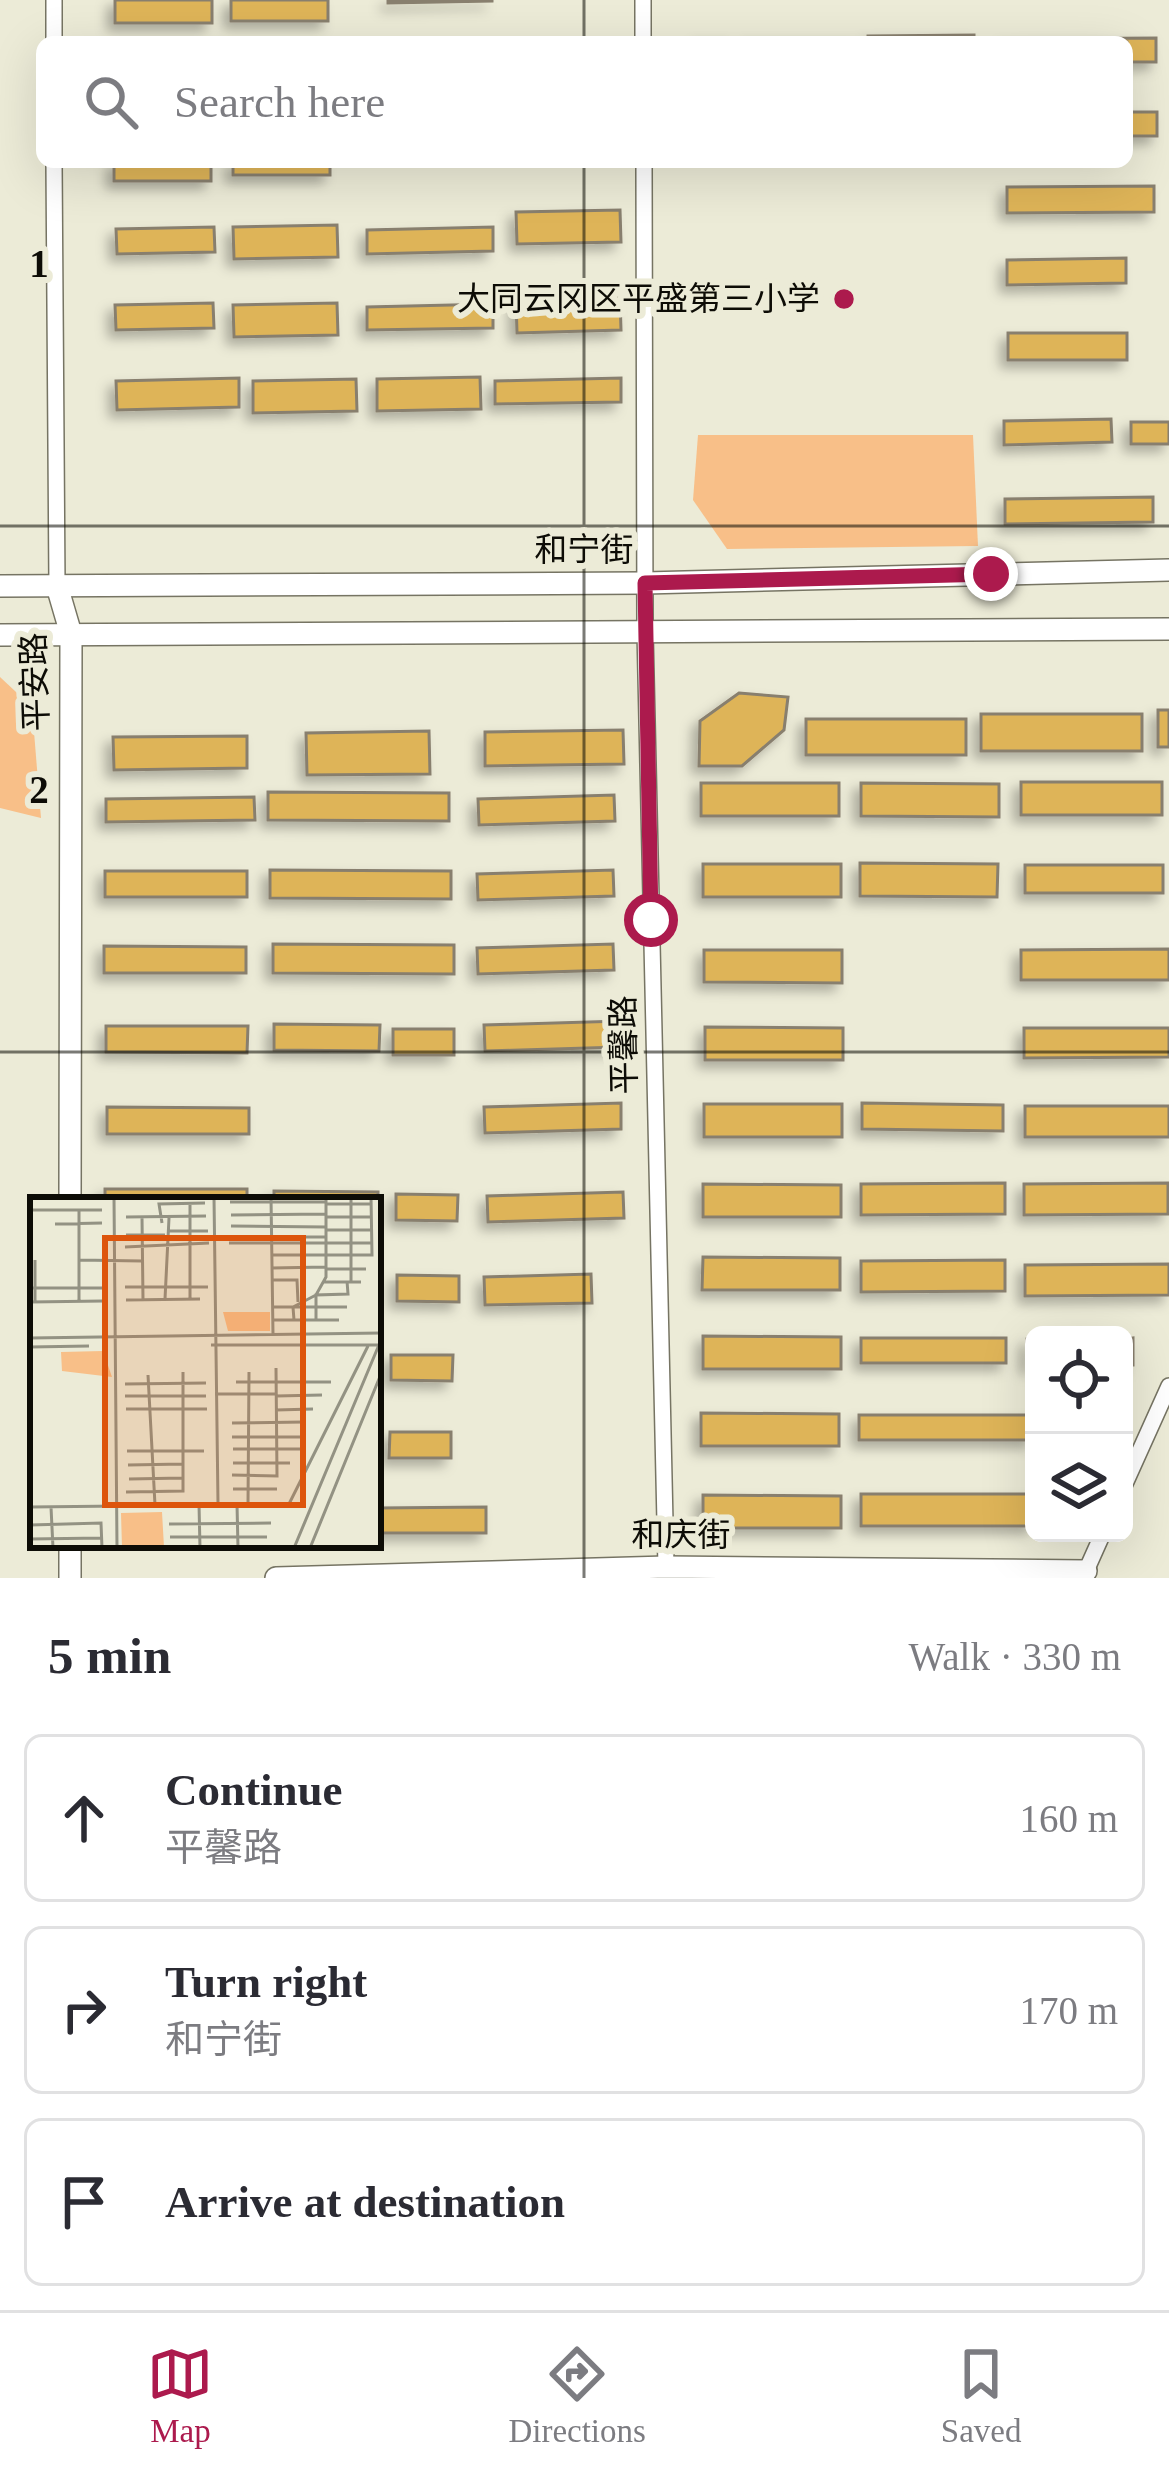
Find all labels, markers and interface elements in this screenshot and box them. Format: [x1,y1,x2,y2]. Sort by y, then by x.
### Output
search box [36,36,1133,168]
icon: search [78,69,144,135]
text: Search here [174,77,385,127]
text: 1 [29,242,49,285]
place label: 大同云冈区平盛第三小学 [457,281,820,317]
marker: 大同云冈区平盛第三小学 [831,286,857,312]
street label: 和宁街 [535,532,634,568]
route end [964,547,1018,601]
street label: 平安路 [15,632,55,732]
text: 2 [29,768,49,811]
route start [624,893,678,947]
street label: 平馨路 [605,995,643,1095]
inset map [30,1197,381,1548]
map controls [1025,1326,1133,1542]
button: locate [1025,1326,1133,1434]
button: layers [1025,1434,1133,1542]
street label: 和庆街 [632,1517,731,1553]
text: 5 min [48,1628,171,1684]
text: Walk · 330 m [909,1635,1121,1678]
text: Continue [165,1765,343,1815]
icon: ahead [51,1785,117,1851]
text: 160 m [1019,1797,1118,1840]
text: 平馨路 [165,1826,282,1869]
text: Turn right [165,1957,367,2007]
icon: right [51,1977,117,2043]
text: 170 m [1019,1989,1118,2032]
text: 和宁街 [165,2018,282,2061]
icon: arrive [51,2169,117,2235]
text: Arrive at destination [165,2177,565,2227]
tab: Map [147,2341,213,2450]
tab: Directions [508,2341,646,2450]
tab: Saved [941,2341,1022,2450]

